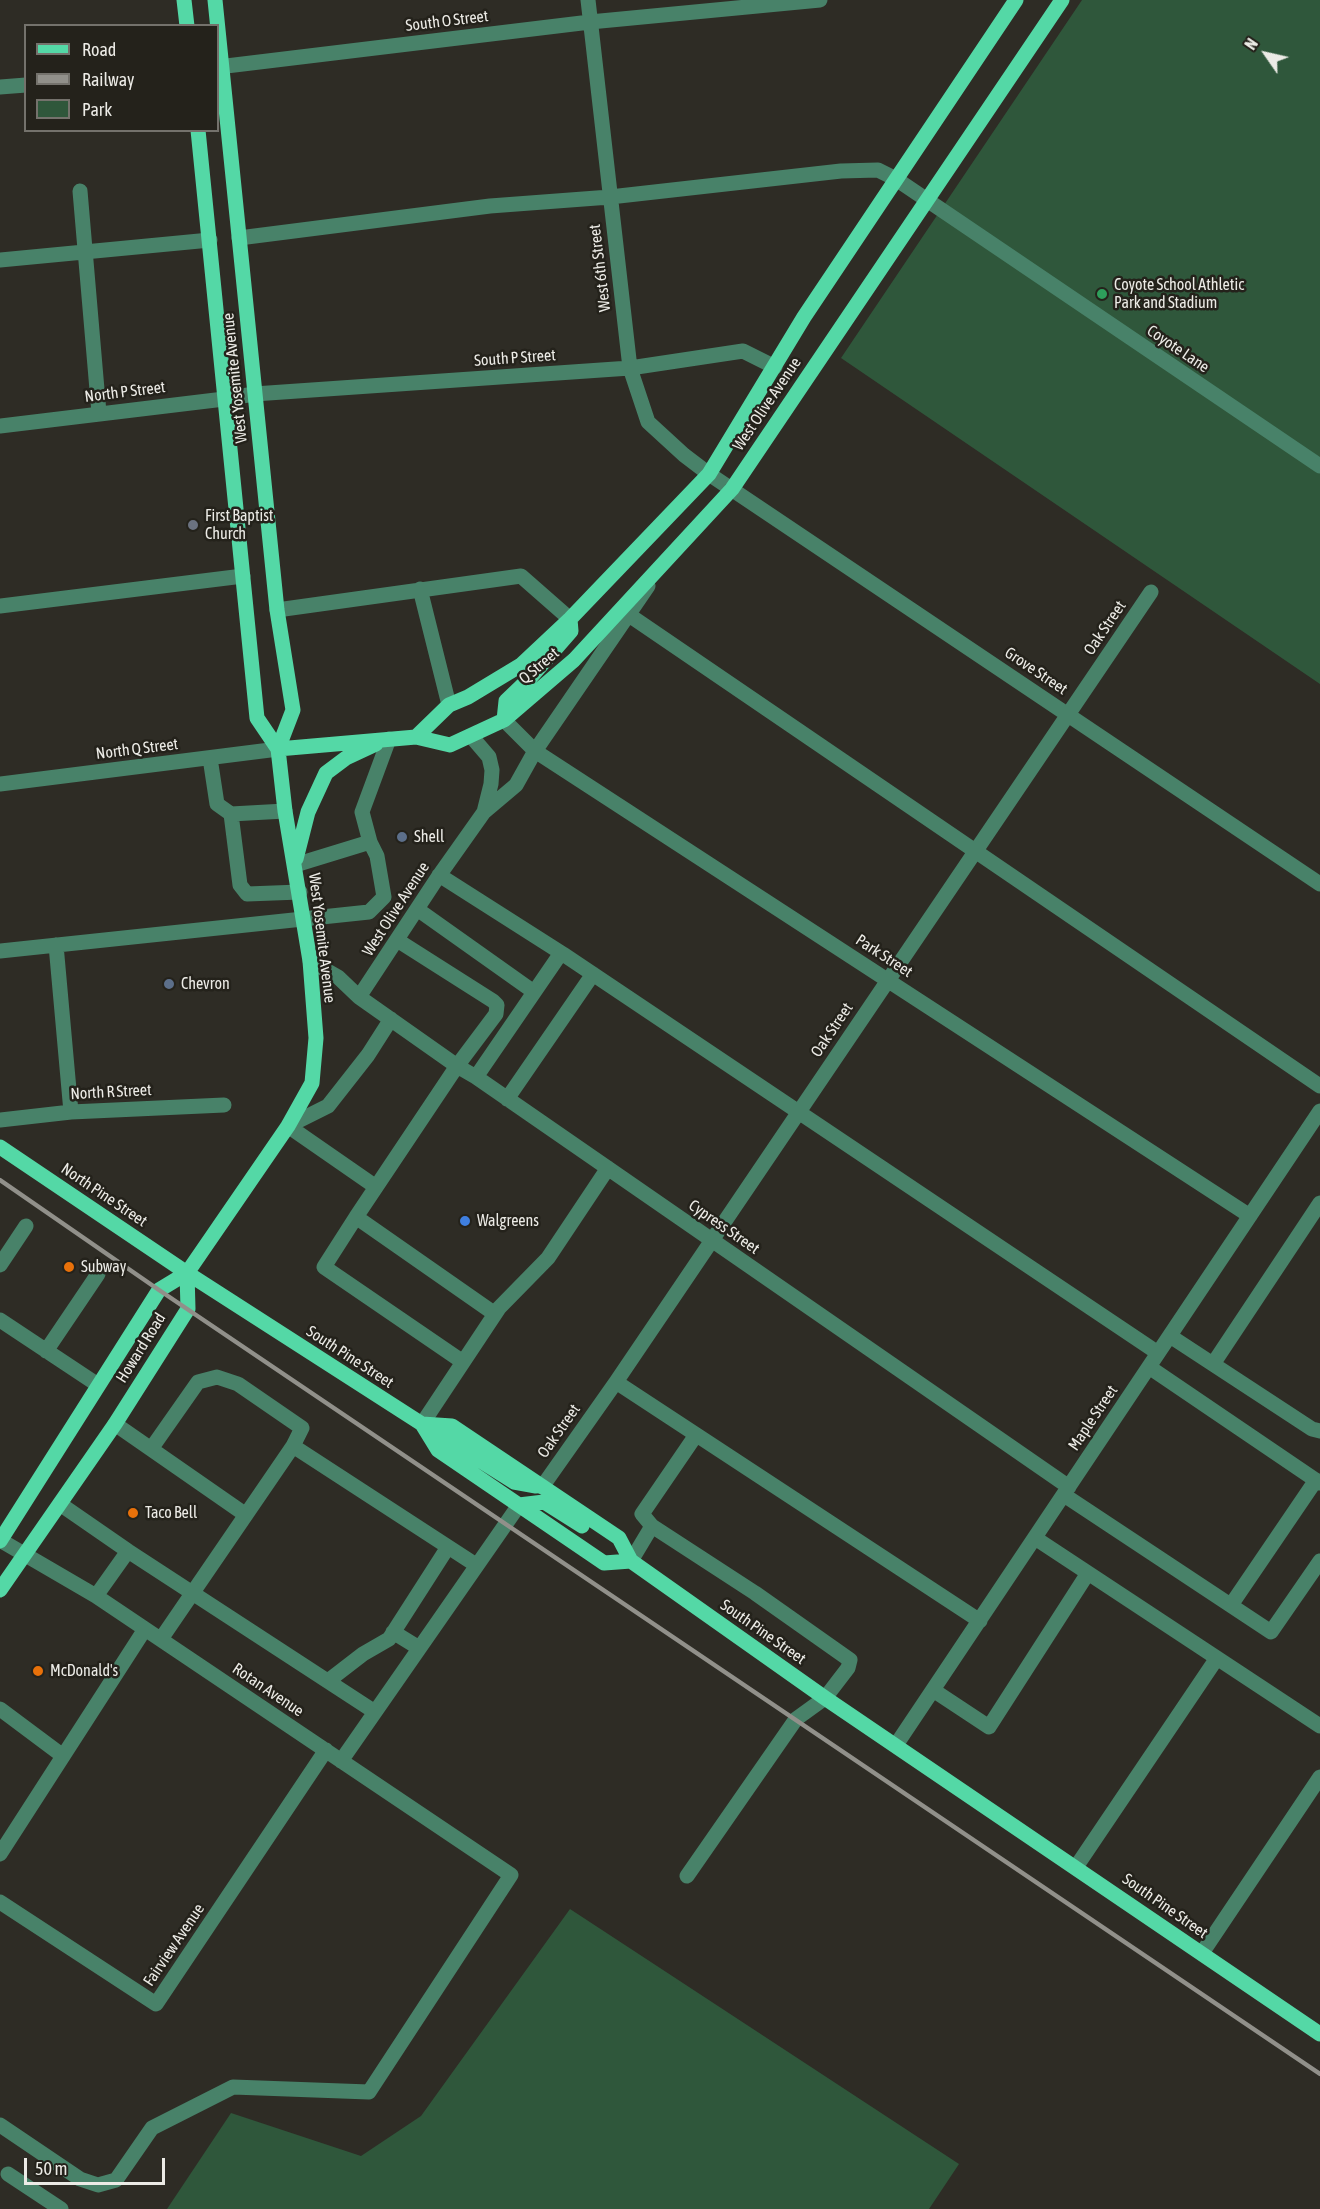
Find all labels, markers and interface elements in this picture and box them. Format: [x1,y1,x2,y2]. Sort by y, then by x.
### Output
street label: South O Street [405,6,489,36]
legend [24,24,219,132]
north arrow [1236,24,1296,84]
text: N [1241,35,1261,53]
text: Road [82,39,116,60]
text: Railway [82,69,134,90]
text: Park [82,99,112,120]
street label: West 6th Street [585,223,615,313]
place label: Coyote School Athletic Park and Stadium [1114,275,1244,313]
marker: Coyote School Athletic Park and Stadium [1095,287,1109,301]
street label: West Yosemite Avenue [219,312,251,444]
street label: Coyote Lane [1143,321,1213,377]
street label: South P Street [474,346,556,370]
street label: West Olive Avenue [729,354,805,454]
street label: North P Street [84,378,166,406]
place label: First Baptist Church [205,506,273,544]
marker: First Baptist Church [186,518,200,532]
street label: Oak Street [1080,597,1130,659]
street label: Grove Street [1001,643,1071,699]
street label: Q Street [515,644,563,688]
street label: North Q Street [95,734,179,764]
place label: Shell [414,827,444,847]
marker: Shell [395,830,409,844]
street label: West Olive Avenue [358,858,434,960]
street label: West Yosemite Avenue [305,872,339,1004]
street label: Park Street [852,931,916,981]
place label: Chevron [181,974,230,994]
marker: Chevron [162,977,176,991]
street label: Oak Street [807,999,857,1061]
street label: North R Street [70,1080,152,1104]
street label: North Pine Street [57,1159,151,1231]
street label: Cypress Street [685,1196,763,1258]
place label: Walgreens [477,1211,539,1231]
marker: Walgreens [458,1214,472,1228]
place label: Subway [81,1257,126,1277]
marker: Subway [62,1260,76,1274]
street label: Howard Road [112,1310,170,1386]
street label: South Pine Street [303,1322,397,1392]
street label: Maple Street [1064,1382,1122,1454]
street label: Oak Street [534,1400,584,1462]
place label: Taco Bell [145,1503,197,1523]
marker: Taco Bell [126,1506,140,1520]
street label: South Pine Street [717,1595,809,1669]
street label: Rotan Avenue [229,1659,307,1721]
place label: McDonald's [50,1661,118,1681]
marker: McDonald's [31,1664,45,1678]
street label: South Pine Street [1119,1869,1211,1943]
street label: Fairview Avenue [139,1900,209,1990]
scale bar [27,2146,168,2184]
text: 50 m [35,2158,67,2179]

